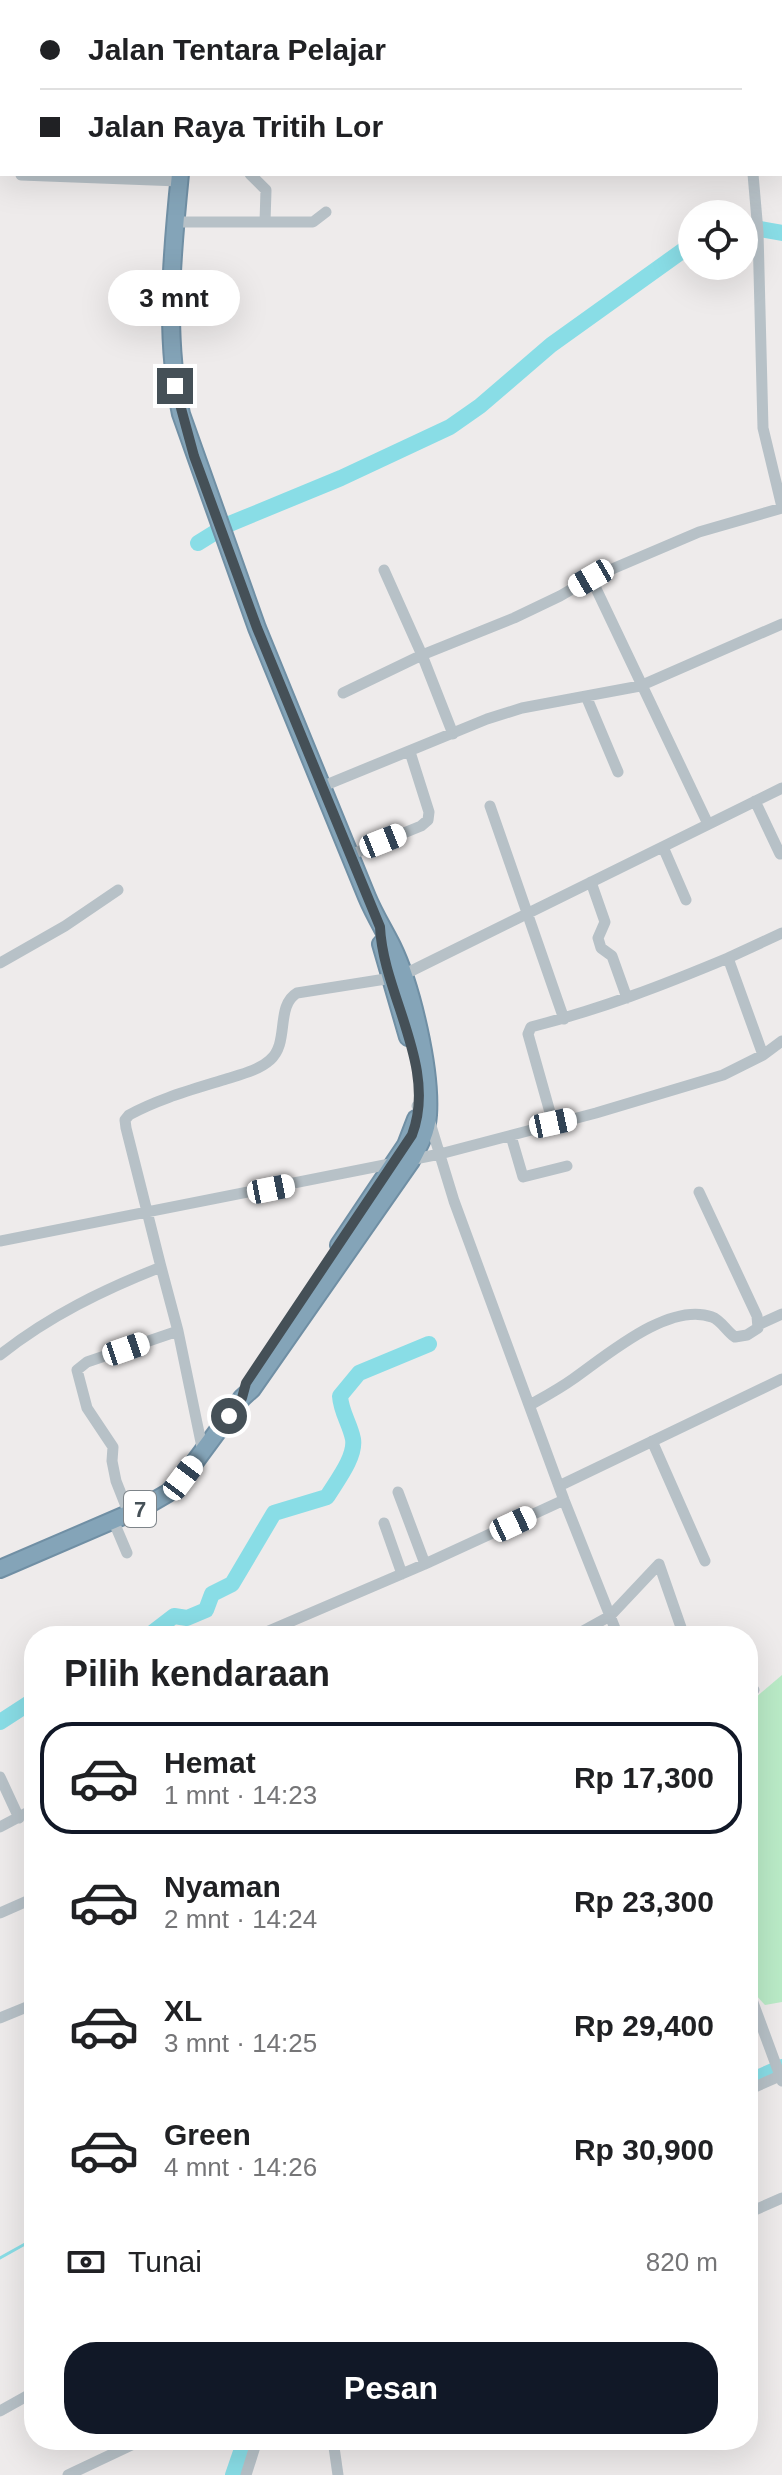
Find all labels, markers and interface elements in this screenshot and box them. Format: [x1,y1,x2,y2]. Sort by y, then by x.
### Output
text: Jalan Tentara Pelajar [88,33,386,66]
text: Jalan Raya Tritih Lor [88,110,383,143]
map controls [678,200,758,280]
button: locate [678,200,758,280]
callout: 3 mnt [109,270,241,326]
text: 3 mnt [139,283,209,313]
route end [157,368,193,404]
car [564,556,618,600]
car [356,821,410,861]
car [527,1106,579,1140]
car [245,1173,297,1205]
car [99,1330,153,1368]
route start [211,1398,247,1434]
car [159,1452,207,1504]
road number: 7 [124,1491,156,1527]
car [486,1503,540,1545]
text: Pilih kendaraan [64,1653,330,1694]
icon: car [68,1742,140,1814]
text: Hemat [164,1746,256,1779]
text: Rp 17,300 [574,1761,714,1794]
text: 1 mnt · 14:23 [164,1780,317,1810]
icon: car [68,1866,140,1938]
text: Nyaman [164,1870,281,1903]
text: Rp 23,300 [574,1885,714,1918]
text: 2 mnt · 14:24 [164,1904,317,1934]
icon: car [68,1990,140,2062]
text: XL [164,1994,202,2027]
text: Rp 29,400 [574,2009,714,2042]
text: 3 mnt · 14:25 [164,2028,317,2058]
icon: car [68,2114,140,2186]
text: Green [164,2118,251,2151]
text: Rp 30,900 [574,2133,714,2166]
text: 4 mnt · 14:26 [164,2152,317,2182]
icon: cash [64,2240,108,2284]
text: Tunai [128,2245,202,2278]
text: 820 m [646,2247,718,2277]
button: Pesan [64,2342,718,2434]

